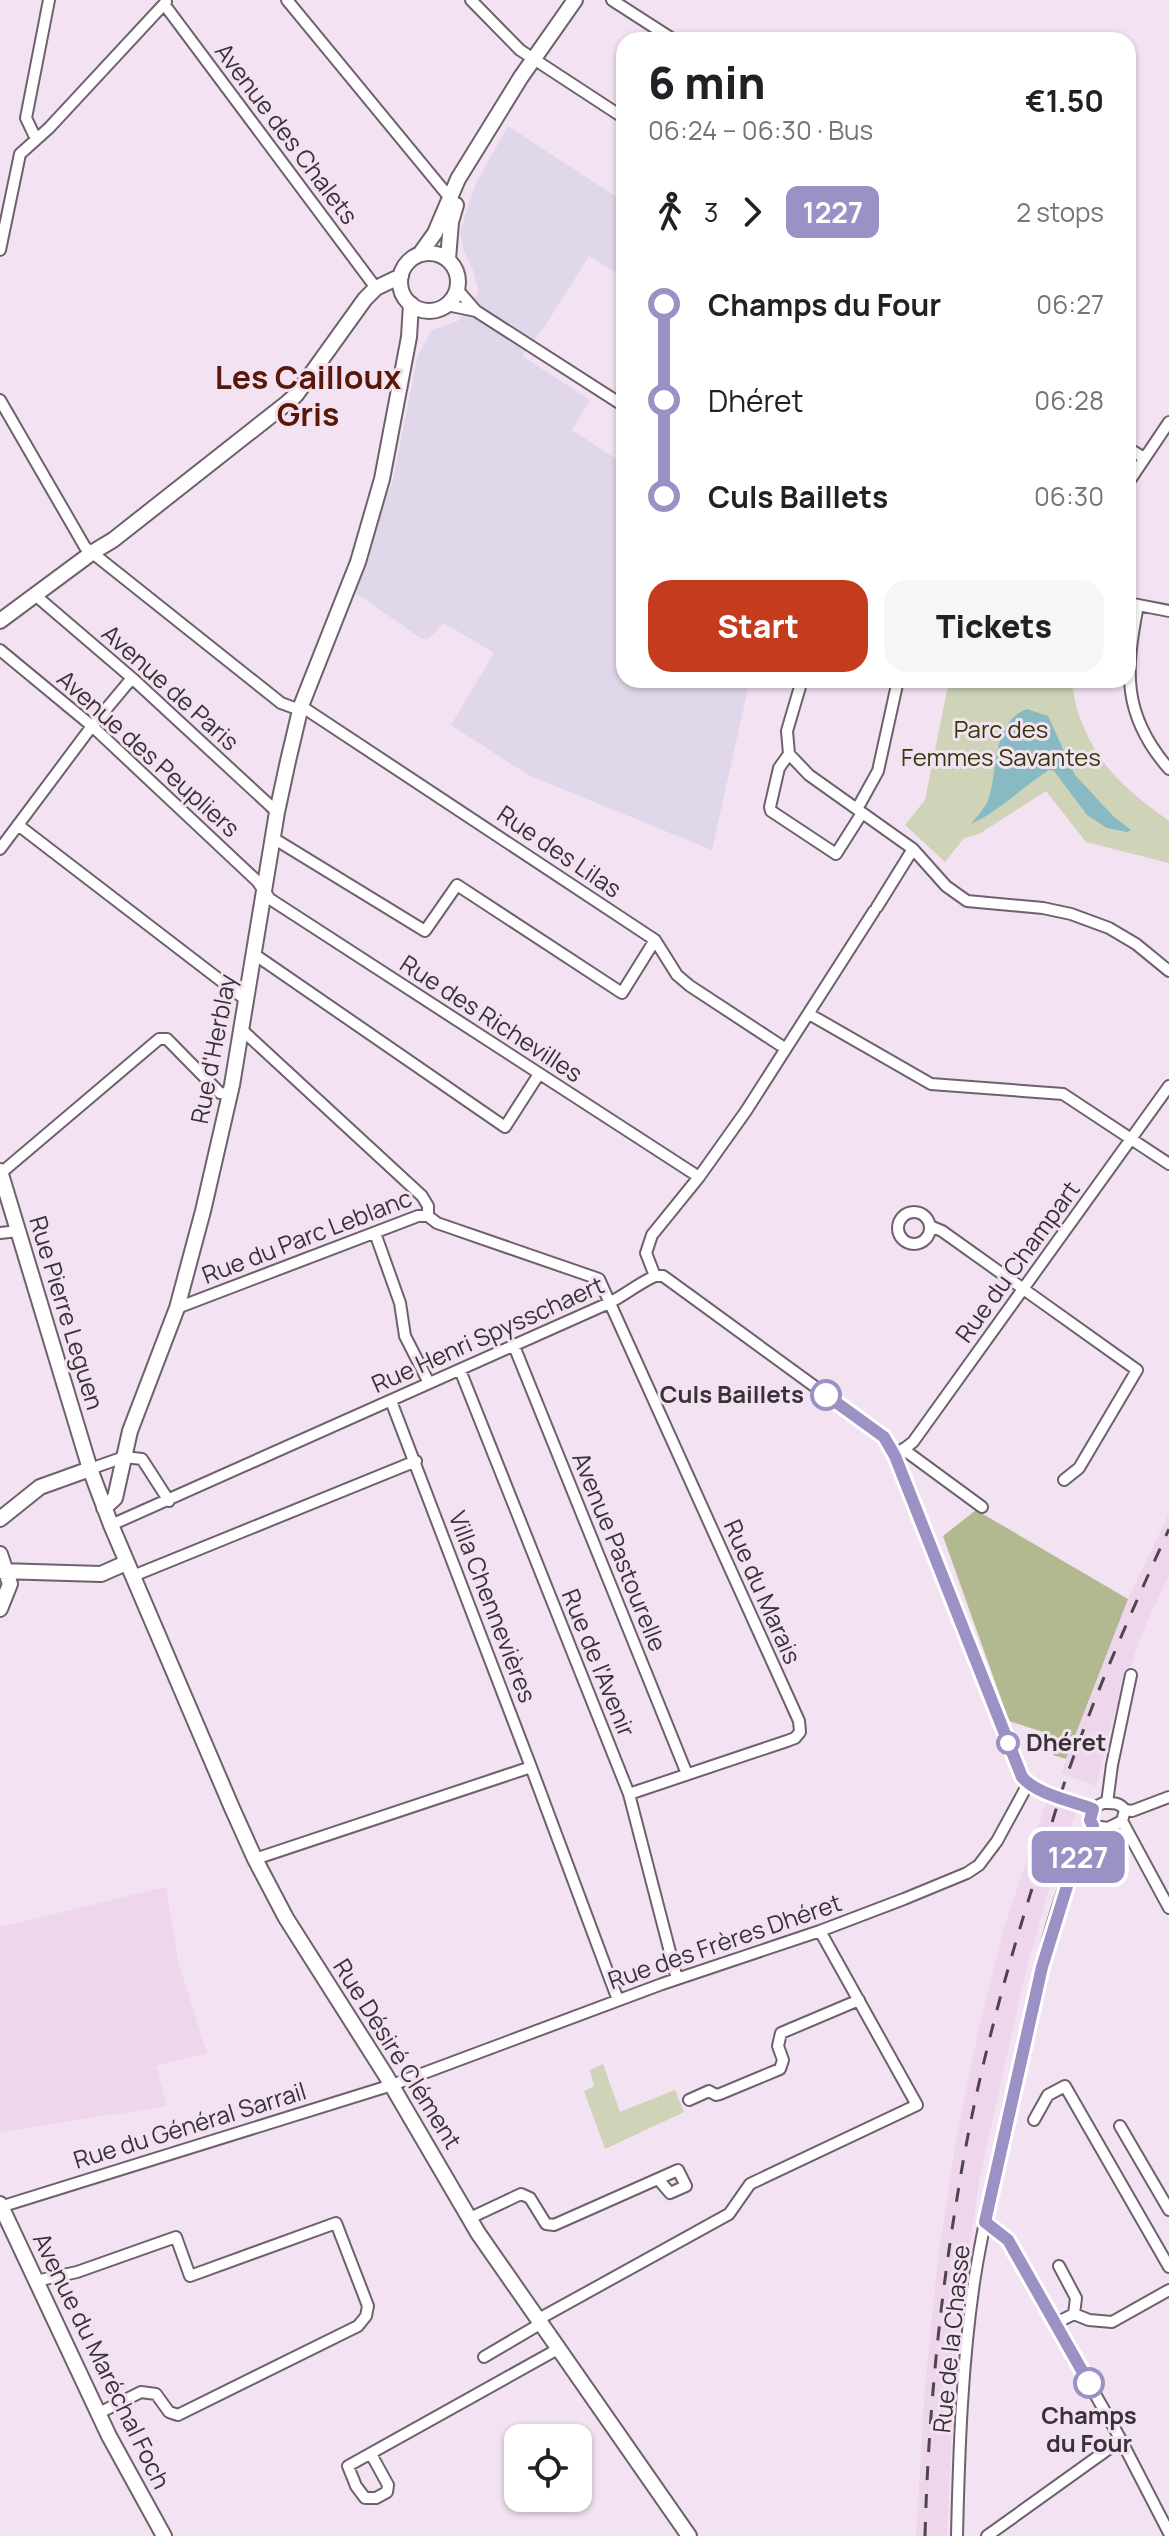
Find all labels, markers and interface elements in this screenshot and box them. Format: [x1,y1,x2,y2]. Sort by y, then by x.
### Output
street label: Avenue des Chalets [208,36,366,231]
text: 6 min [648,52,765,112]
text: €1.50 [1025,80,1104,121]
text: 06:24 – 06:30 · Bus [648,112,873,148]
icon: walk [648,190,692,234]
icon: forward [730,190,774,234]
text: 1227 [802,193,863,231]
text: 3 [704,194,718,230]
text: 2 stops [1016,194,1104,230]
text: Champs du Four [708,284,941,325]
text: 06:27 [1036,286,1104,322]
district label: Les Cailloux Gris [215,355,402,436]
text: Dhéret [708,380,804,421]
text: 06:28 [1034,382,1104,418]
text: Culs Baillets [708,476,888,517]
text: 06:30 [1034,478,1104,514]
button: Start [648,580,868,672]
button: Tickets [884,580,1104,672]
street label: Avenue de Paris [95,616,247,757]
street label: Avenue des Peupliers [50,662,248,844]
park label: Parc des Femmes Savantes [901,712,1101,773]
street label: Rue des Lilas [491,797,628,904]
street label: Rue des Richevilles [394,946,589,1089]
street label: Rue d'Herblay [182,971,243,1126]
street label: Rue du Champart [947,1174,1087,1349]
street label: Rue du Parc Leblanc [197,1180,416,1291]
street label: Rue Pierre Leguen [22,1212,113,1413]
street label: Rue Henri Spysschaert [366,1267,609,1400]
place label: Culs Baillets [660,1377,804,1410]
marker: Culs Baillets [811,1380,841,1410]
street label: Avenue Pastourelle [565,1447,675,1656]
street label: Villa Chennevières [442,1506,545,1707]
street label: Rue du Marais [717,1514,810,1669]
street label: Rue de l'Avenir [555,1584,644,1742]
place label: Dhéret [1026,1725,1106,1758]
marker: Dhéret [997,1732,1019,1754]
line badge: 1227 [1022,1831,1134,1883]
text: 1227 [1048,1838,1108,1876]
street label: Rue des Frères Dhéret [603,1885,846,1996]
street label: Rue Désiré Clément [326,1952,470,2155]
street label: Rue du Général Sarrail [69,2073,310,2176]
street label: Avenue du Maréchal Foch [26,2227,179,2494]
street label: Rue de la Chasse [924,2243,977,2435]
marker: Champs du Four [1074,2368,1104,2398]
place label: Champs du Four [1041,2398,1137,2459]
map controls [504,2424,592,2512]
button: locate [504,2424,592,2512]

